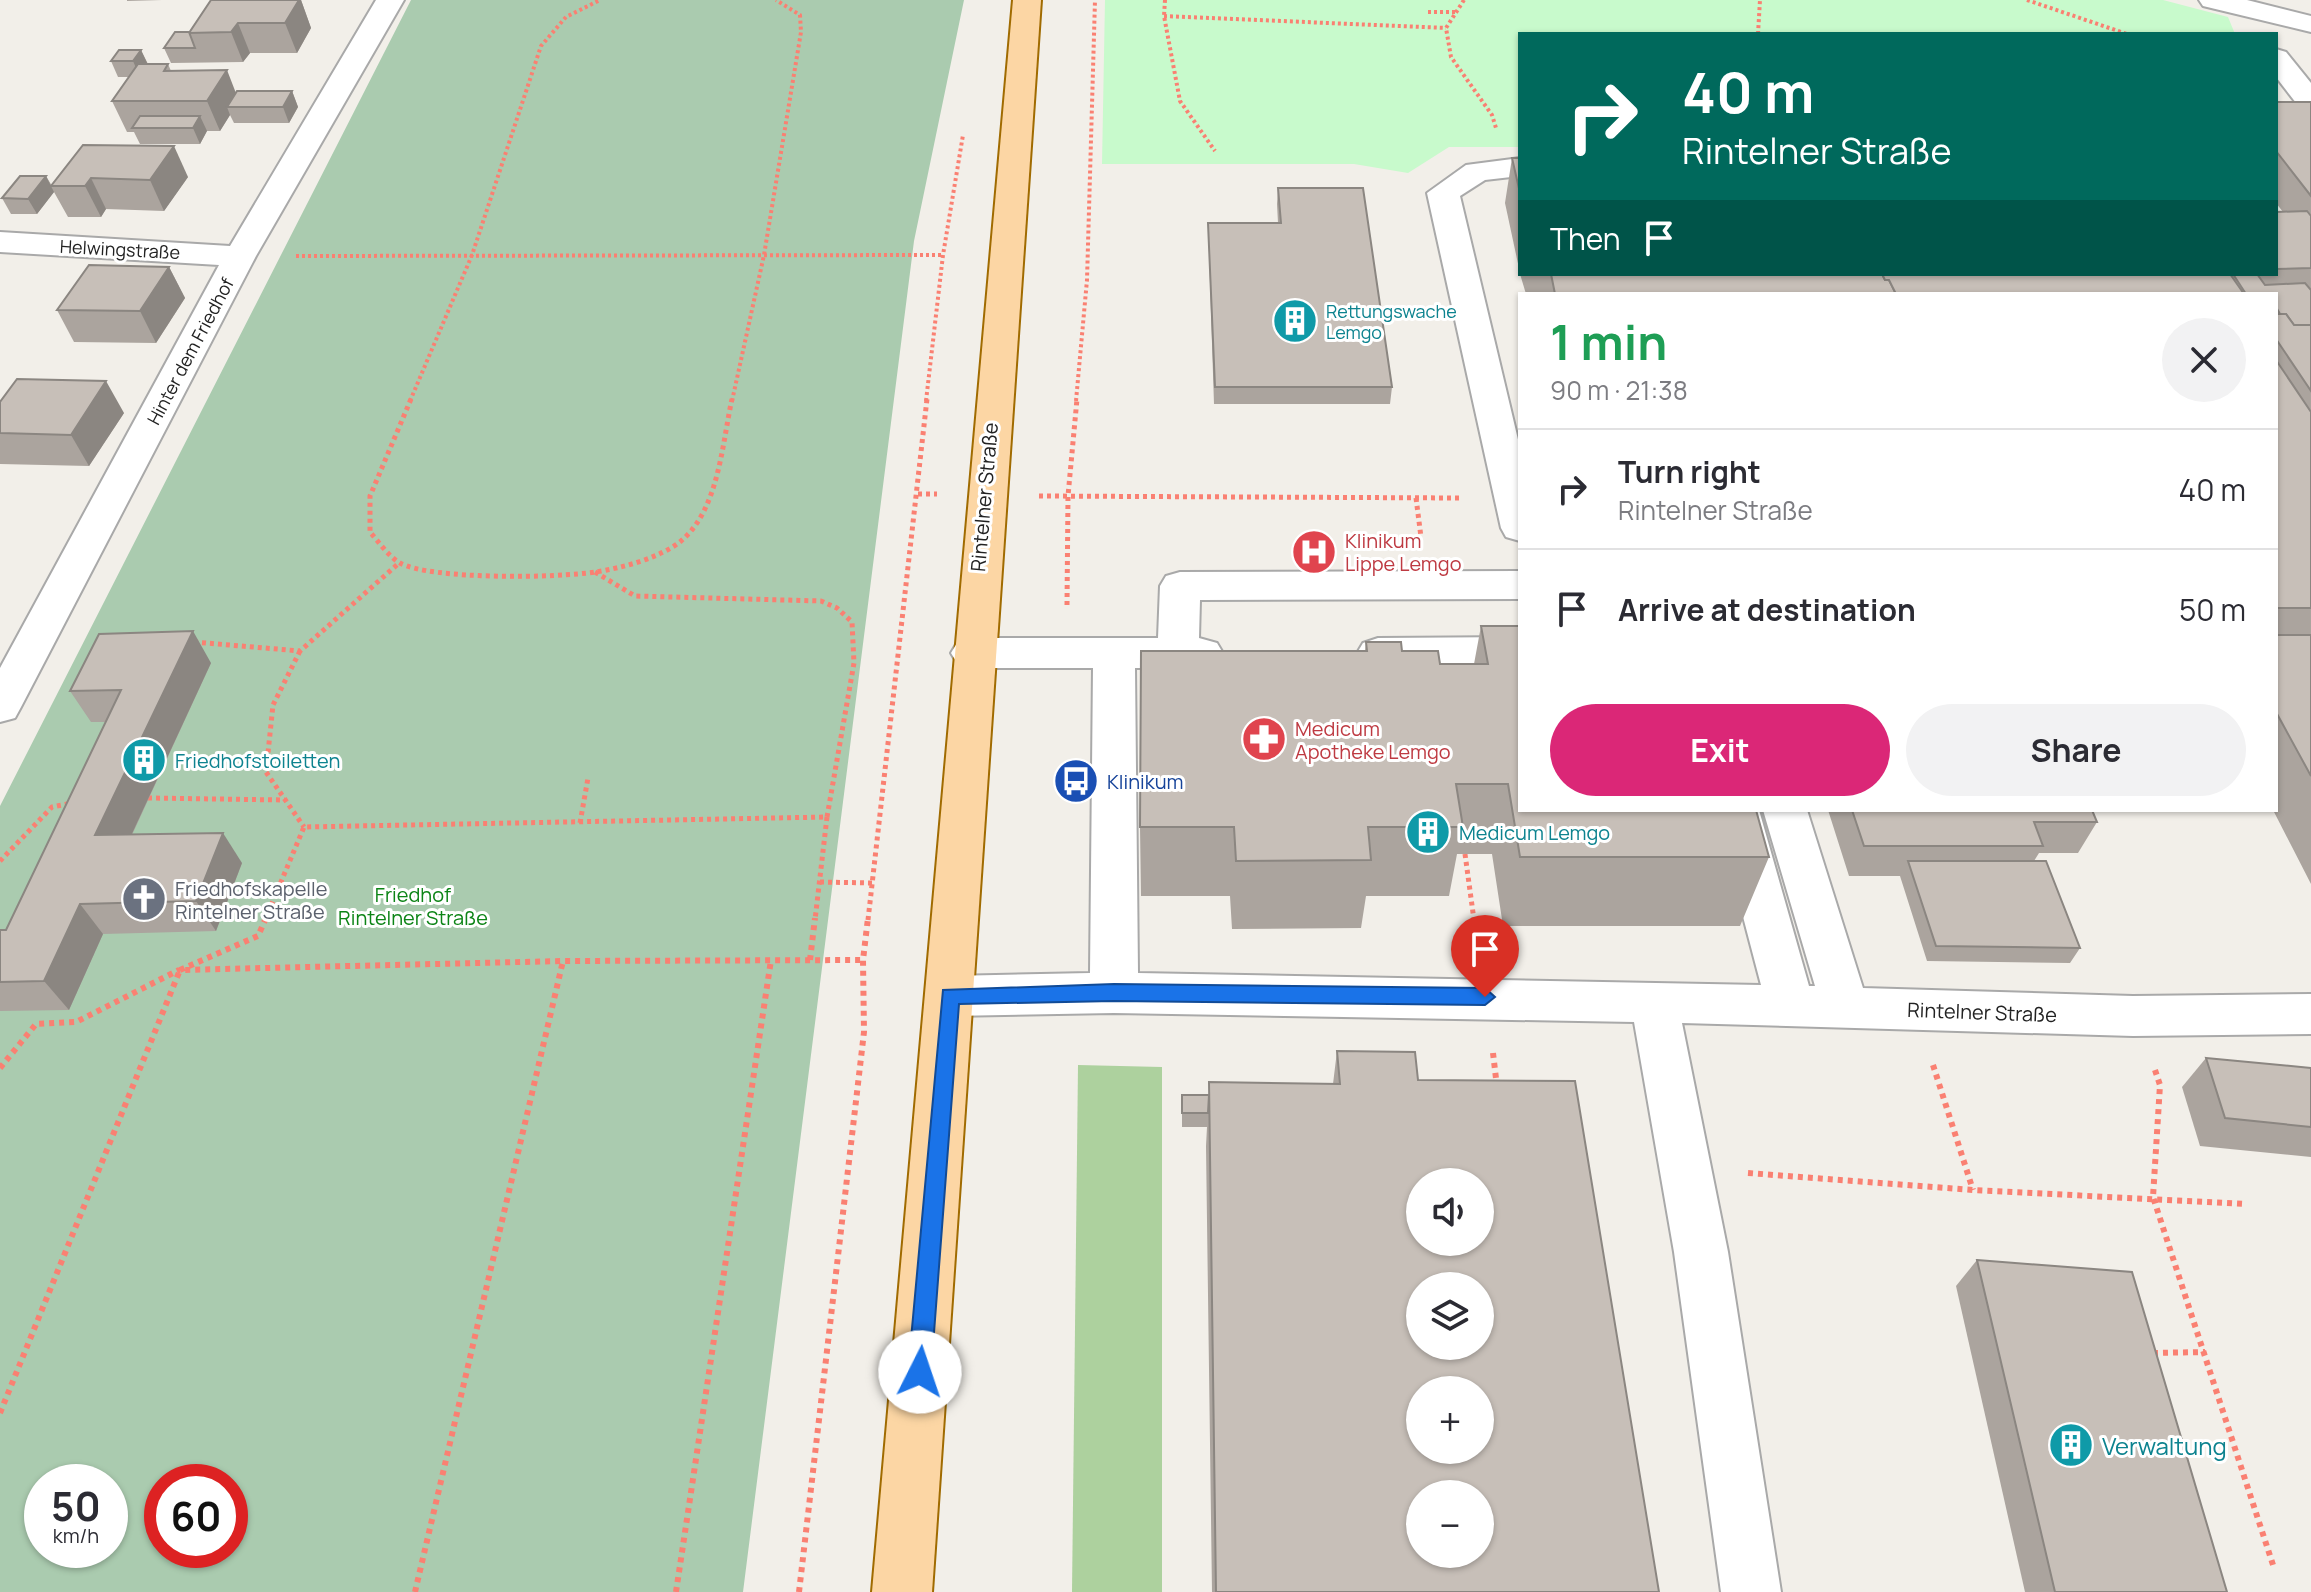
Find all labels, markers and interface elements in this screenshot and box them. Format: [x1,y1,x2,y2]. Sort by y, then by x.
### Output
text: 40 m [1682,53,1814,130]
icon: right [1550,64,1654,168]
text: Rintelner Straße [1682,126,1952,175]
icon: arrive [1637,216,1681,260]
text: Then [1550,218,1621,259]
street label: Helwingstraße [59,234,181,264]
street label: Hinter dem Friedhof [141,273,239,429]
building icon: Rettungswache Lemgo [1271,297,1319,345]
place label: Rettungswache Lemgo [1326,299,1457,344]
text: 1 min [1550,309,1667,374]
button: close [2162,318,2246,402]
text: 90 m · 21:38 [1550,372,1688,408]
street label: Rintelner Straße [964,421,1004,573]
text: Turn right [1618,451,1761,492]
icon: right [1550,467,1594,511]
text: 40 m [2179,469,2246,510]
text: Rintelner Straße [1618,492,1813,528]
place label: Klinikum Lippe Lemgo [1345,527,1462,577]
hospital icon: Klinikum Lippe Lemgo [1290,528,1338,576]
icon: arrive [1550,587,1594,631]
text: Arrive at destination [1618,589,1916,630]
text: 50 m [2179,589,2246,630]
button: Exit [1550,704,1890,796]
button: Share [1906,704,2246,796]
pharmacy icon: Medicum Apotheke Lemgo [1240,715,1288,763]
place label: Medicum Apotheke Lemgo [1295,715,1451,765]
building icon: Friedhofstoiletten [120,736,168,784]
place label: Friedhofstoiletten [175,747,340,774]
bus stop icon: Klinikum [1052,757,1100,805]
place label: Klinikum [1107,768,1184,795]
building icon: Medicum Lemgo [1404,808,1452,856]
place label: Medicum Lemgo [1459,819,1610,846]
church icon: Friedhofskapelle Rintelner Straße [120,875,168,923]
place label: Friedhofskapelle Rintelner Straße [175,875,327,925]
park label: Friedhof Rintelner Straße [338,881,488,931]
pin [1451,915,1519,997]
icon: arrive [1463,927,1507,971]
street label: Rintelner Straße [1907,996,2057,1028]
map controls [1406,1168,1494,1568]
button: sound [1406,1168,1494,1256]
button: layers [1406,1272,1494,1360]
position arrow [878,1330,962,1414]
button: + [1406,1376,1494,1464]
building icon: Verwaltung [2047,1421,2095,1469]
place label: Verwaltung [2102,1429,2227,1462]
speed limit sign: 60 [144,1464,248,1568]
text: 50 [51,1478,101,1533]
button: − [1406,1480,1494,1568]
text: km/h [53,1522,99,1549]

